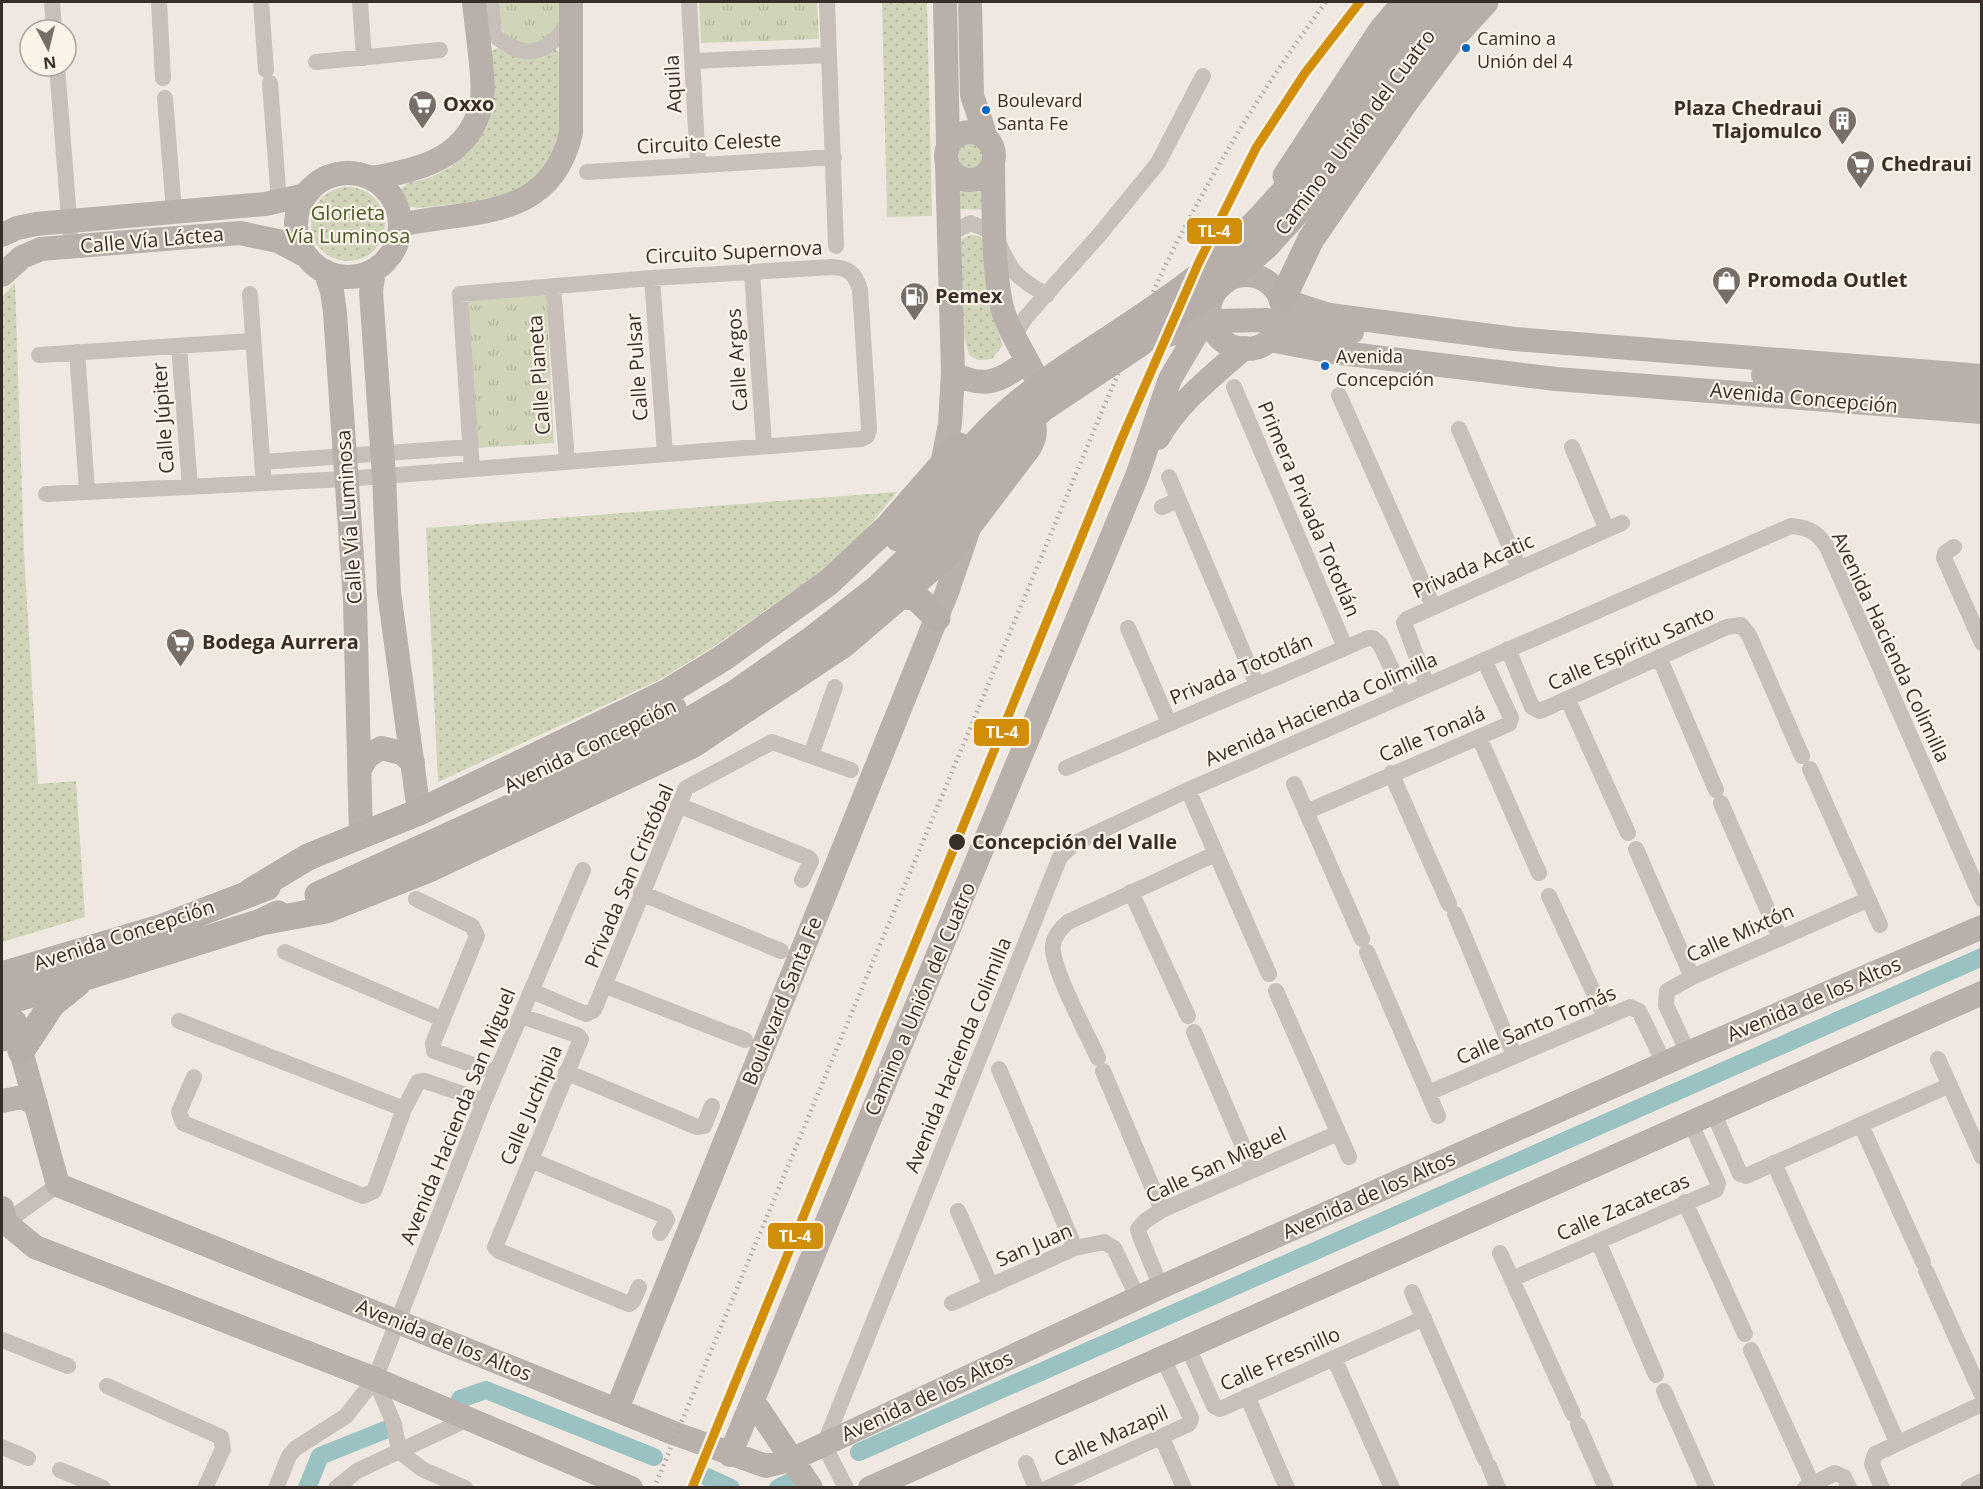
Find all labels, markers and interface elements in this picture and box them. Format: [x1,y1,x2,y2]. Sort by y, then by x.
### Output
north arrow [18,18,78,78]
street label: Camino a Unión del Cuatro [1268,23,1441,240]
place label: Camino a Unión del 4 [1477,26,1573,73]
marker: Camino a Unión del 4 [1460,42,1472,54]
text: N [42,51,58,75]
street label: Aquila [657,54,688,114]
supermarket icon: Oxxo [406,88,438,130]
place label: Boulevard Santa Fe [997,88,1083,135]
place label: Oxxo [443,90,494,117]
place label: Plaza Chedraui Tlajomulco [1673,94,1822,144]
marker: Boulevard Santa Fe [980,104,992,116]
building icon: Plaza Chedraui Tlajomulco [1827,104,1859,146]
street label: Circuito Celeste [636,125,782,160]
supermarket icon: Chedraui [1844,148,1876,190]
place label: Chedraui [1881,150,1972,177]
park label: Glorieta Vía Luminosa [286,199,410,249]
line badge: TL-4 [1186,217,1243,245]
street label: Calle Vía Láctea [79,220,225,259]
text: TL-4 [1198,220,1230,242]
street label: Circuito Supernova [645,233,823,270]
shop icon: Promoda Outlet [1710,264,1742,306]
place label: Promoda Outlet [1747,266,1908,293]
fuel station icon: Pemex [898,280,930,322]
place label: Pemex [935,282,1003,309]
street label: Calle Argos [719,307,754,413]
street label: Calle Pulsar [619,312,654,422]
street label: Calle Planeta [521,314,556,436]
place label: Avenida Concepción [1336,344,1434,391]
marker: Avenida Concepción [1319,360,1331,372]
street label: Calle Júpiter [145,361,180,475]
street label: Avenida Concepción [1709,376,1899,419]
street label: Primera Privada Tototlán [1252,397,1367,621]
street label: Calle Vía Luminosa [329,429,368,605]
street label: Privada Acatic [1408,527,1538,604]
street label: Avenida Hacienda Colimilla [1826,527,1957,767]
street label: Calle Espíritu Santo [1543,599,1718,696]
supermarket icon: Bodega Aurrera [165,626,197,668]
street label: Privada Tototlán [1165,626,1316,711]
place label: Bodega Aurrera [202,628,359,655]
street label: Avenida Hacienda Colimilla [1200,645,1441,772]
street label: Avenida Concepción [499,692,680,799]
street label: Calle Tonalá [1375,699,1489,768]
line badge: TL-4 [973,718,1030,747]
text: TL-4 [986,721,1018,743]
street label: Privada San Cristóbal [578,780,680,972]
place label: Concepción del Valle [972,828,1177,855]
marker: Concepción del Valle [947,832,967,852]
street label: Camino a Unión del Cuatro [858,878,981,1120]
street label: Avenida Concepción [30,893,218,977]
street label: Calle Mixtón [1682,897,1798,968]
street label: Boulevard Santa Fe [735,913,828,1089]
street label: Avenida Hacienda Colimilla [898,933,1017,1177]
street label: Avenida de los Altos [1723,950,1905,1047]
street label: Calle Santo Tomás [1452,979,1620,1070]
street label: Avenida Hacienda San Miguel [394,984,521,1248]
street label: Calle Juchipila [493,1041,568,1169]
street label: Calle San Miguel [1141,1120,1290,1209]
street label: Avenida de los Altos [1278,1144,1460,1245]
street label: Calle Zacatecas [1552,1166,1693,1247]
street label: San Juan [991,1216,1076,1273]
line badge: TL-4 [767,1222,824,1250]
text: TL-4 [779,1225,811,1247]
street label: Avenida de los Altos [353,1292,536,1387]
street label: Calle Fresnillo [1215,1320,1344,1397]
street label: Avenida de los Altos [837,1344,1017,1447]
street label: Calle Mazapil [1050,1398,1172,1473]

